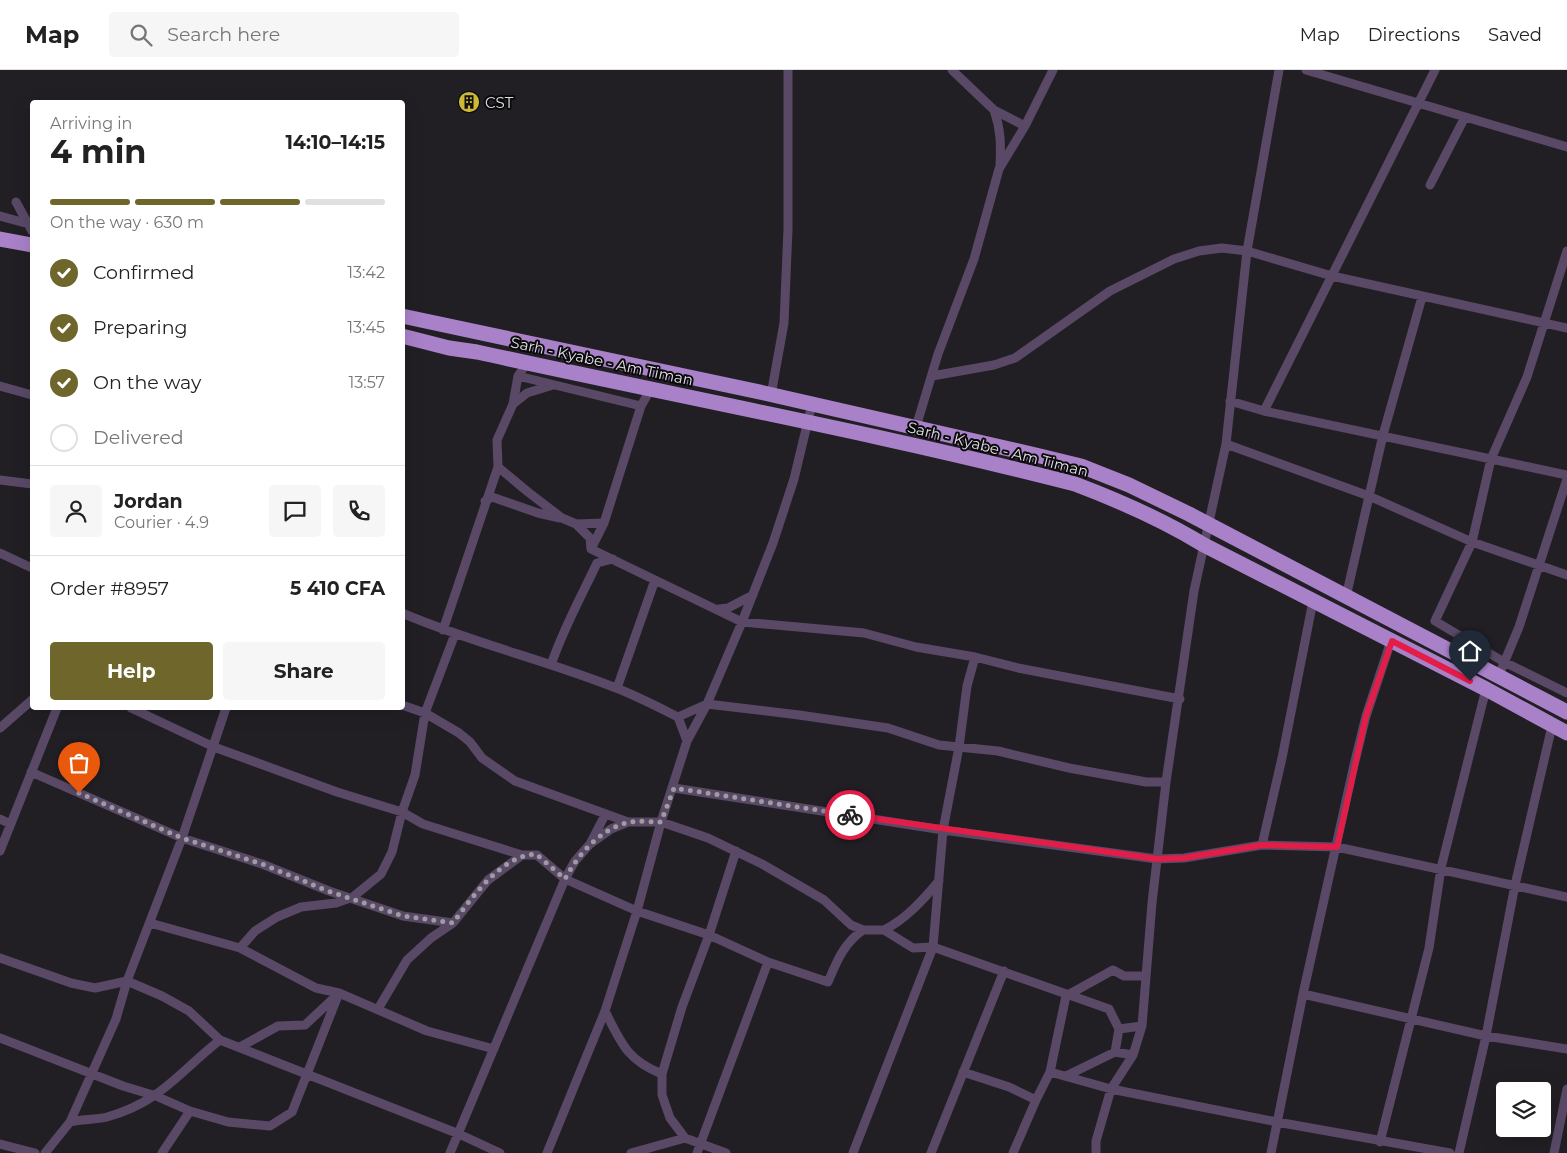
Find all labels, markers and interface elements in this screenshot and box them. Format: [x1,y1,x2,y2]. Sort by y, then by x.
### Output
search box [109,12,459,57]
text: Map [25,20,79,49]
icon: search [127,21,155,49]
text: Search here [167,23,280,46]
text: Map [1300,24,1340,46]
text: Directions [1368,24,1460,46]
text: Saved [1488,24,1542,46]
building icon: CST [457,90,481,114]
place label: CST [485,93,514,112]
text: Arriving in [50,114,132,133]
text: 14:10–14:15 [285,131,385,154]
text: 4 min [50,132,146,171]
text: On the way · 630 m [50,213,204,232]
icon: check [50,259,78,287]
text: Confirmed [93,261,194,284]
text: 13:42 [347,263,385,282]
icon: check [50,314,78,342]
text: Preparing [93,316,188,339]
text: 13:45 [347,318,385,337]
street label: Sarh - Kyabe - Am Timan [509,332,695,390]
icon: check [50,369,78,397]
text: On the way [93,371,201,394]
text: 13:57 [349,373,385,392]
street label: Sarh - Kyabe - Am Timan [905,417,1091,481]
text: Delivered [93,426,184,449]
button: person [50,485,102,537]
button: chat [269,485,321,537]
button: phone [333,485,385,537]
text: Jordan [114,490,183,513]
text: Courier · 4.9 [114,513,209,532]
text: Order #8957 [50,577,169,600]
text: 5 410 CFA [290,577,385,600]
pin [1449,630,1491,681]
icon: home [1456,637,1484,665]
button: Help [50,642,213,700]
button: Share [223,642,385,700]
pin [58,742,100,793]
icon: bag [65,749,93,777]
courier [825,790,875,840]
icon: bike [836,801,864,829]
map controls [1496,1082,1551,1137]
button: layers [1496,1082,1551,1137]

